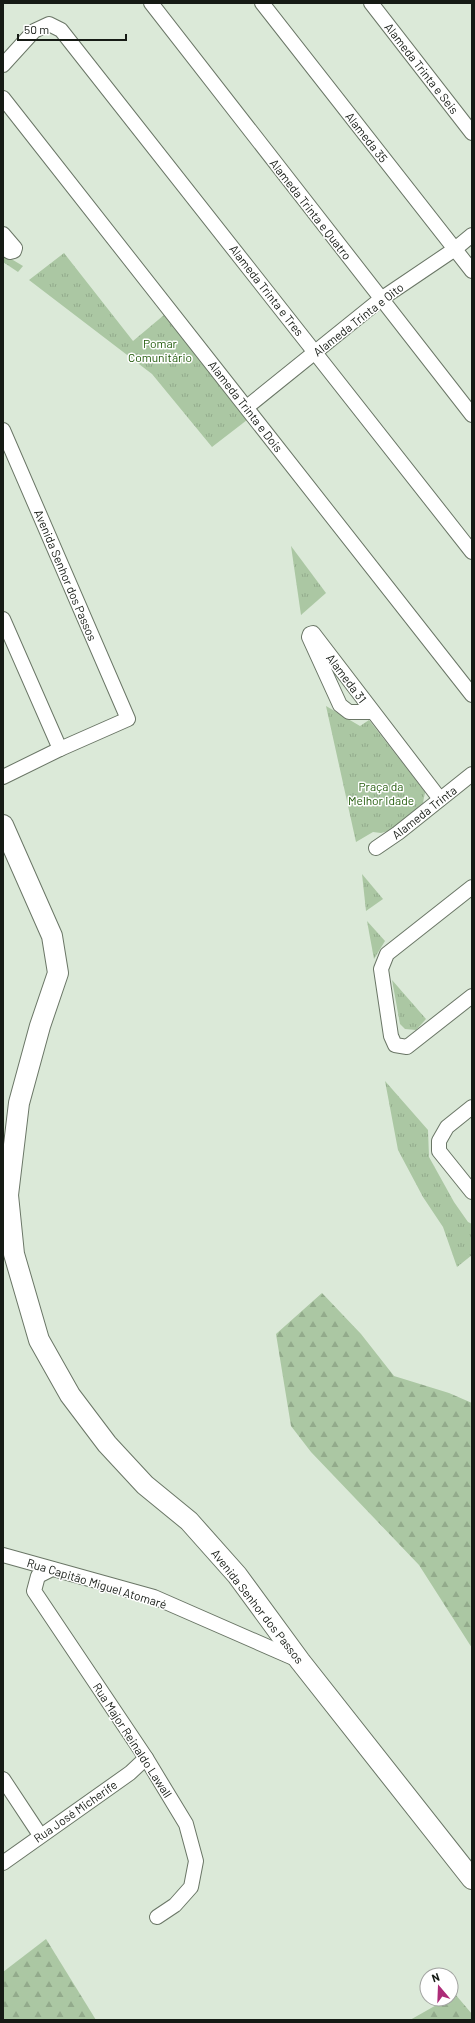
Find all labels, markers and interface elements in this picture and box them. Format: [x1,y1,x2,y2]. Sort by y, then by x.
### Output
scale bar [18,16,126,42]
street label: Alameda Trinta e Seis [382,20,462,116]
text: 50 m [24,22,49,36]
street label: Alameda 35 [343,109,391,165]
street label: Alameda Trinta e Quatro [267,156,355,262]
street label: Alameda Trinta e Tres [227,242,307,339]
street label: Alameda Trinta e Oito [310,279,406,359]
park label: Pomar Comunitário [128,336,192,364]
street label: Alameda Trinta e Dois [206,358,286,455]
street label: Avenida Senhor dos Passos [32,507,100,643]
street label: Alameda 31 [324,651,370,705]
park label: Praça da Melhor Idade [348,779,414,807]
street label: Alameda Trinta [389,782,459,842]
street label: Avenida Senhor dos Passos [209,1546,307,1666]
street label: Rua Capitão Miguel Atomaré [25,1555,169,1611]
street label: Rua Major Reinaldo Lawall [91,1680,175,1800]
street label: Rua José Micherife [31,1777,119,1845]
north arrow [419,1967,459,2007]
text: N [430,1970,441,1984]

